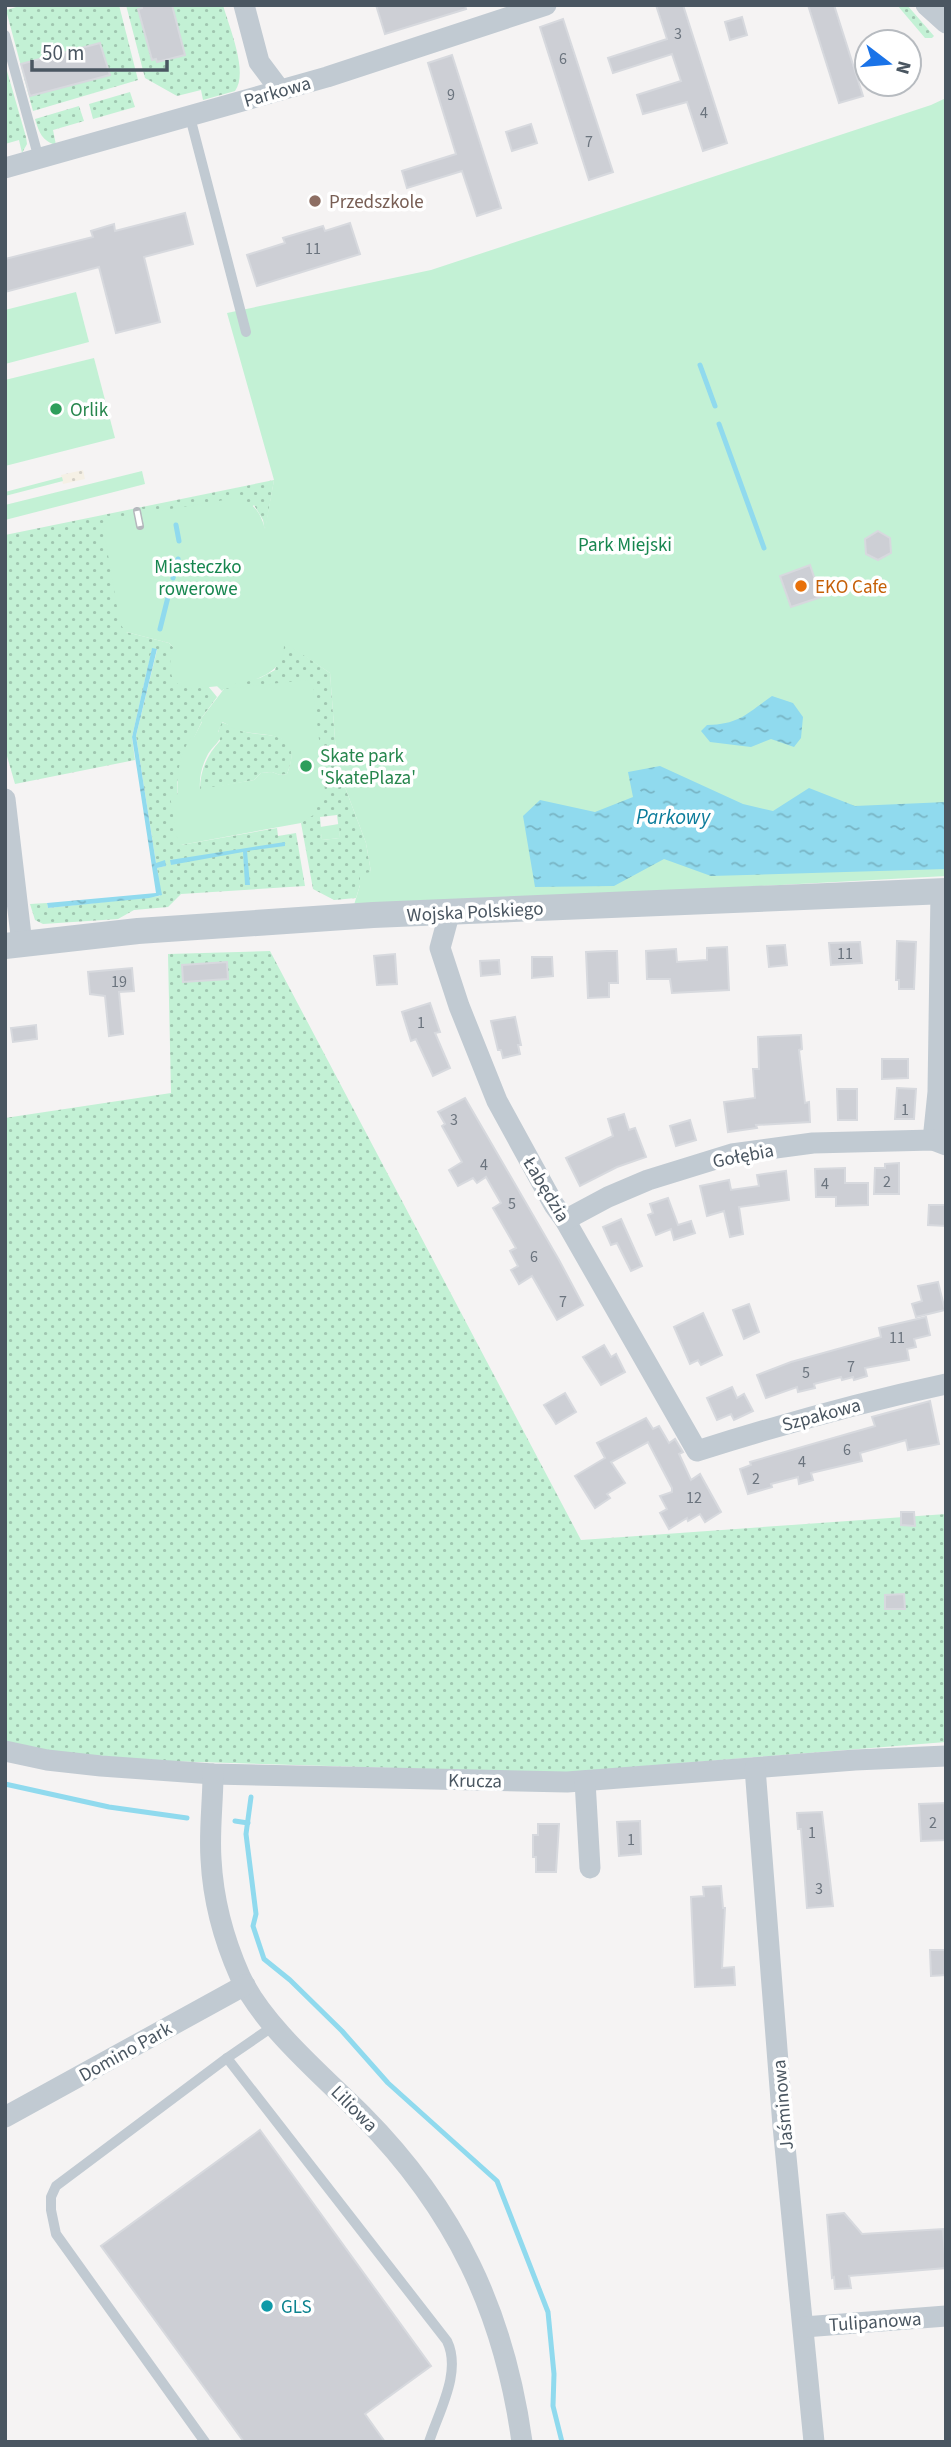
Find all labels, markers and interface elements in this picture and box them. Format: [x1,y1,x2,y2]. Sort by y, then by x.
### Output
house number: 3 [674,23,682,45]
scale bar [32,28,166,72]
north arrow [853,28,923,98]
text: 50 m [42,38,84,68]
house number: 6 [559,48,567,70]
text: N [888,57,918,77]
street label: Parkowa [241,70,314,115]
house number: 9 [447,84,455,106]
house number: 4 [700,102,708,124]
house number: 7 [585,131,593,153]
place label: Przedszkole [329,189,424,216]
marker: Przedszkole [307,193,323,209]
house number: 11 [305,238,321,260]
place label: Orlik [70,397,109,424]
marker: Orlik [48,401,64,417]
park label: Park Miejski [578,532,672,559]
park label: Miasteczko rowerowe [154,554,242,603]
place label: EKO Cafe [815,574,887,601]
marker: EKO Cafe [793,578,809,594]
place label: Skate park 'SkatePlaza' [320,743,416,792]
marker: Skate park 'SkatePlaza' [298,758,314,774]
water label: Parkowy [636,802,712,832]
street label: Wojska Polskiego [406,895,544,930]
house number: 11 [837,943,853,965]
house number: 19 [111,971,127,993]
house number: 1 [417,1012,425,1034]
house number: 1 [901,1099,909,1121]
house number: 3 [450,1109,458,1131]
street label: Gołębia [710,1137,776,1176]
street label: Łabędzia [515,1151,576,1228]
house number: 4 [480,1154,488,1176]
house number: 2 [883,1171,891,1193]
house number: 4 [821,1173,829,1195]
house number: 5 [508,1193,516,1215]
house number: 6 [530,1246,538,1268]
house number: 7 [559,1291,567,1313]
house number: 11 [889,1327,905,1349]
house number: 7 [847,1356,855,1378]
house number: 5 [802,1362,810,1384]
street label: Szpakowa [779,1392,864,1439]
house number: 6 [843,1439,851,1461]
house number: 4 [798,1451,806,1473]
house number: 2 [752,1468,760,1490]
house number: 12 [686,1487,702,1509]
street label: Krucza [448,1768,502,1795]
house number: 2 [929,1812,937,1834]
house number: 1 [808,1822,816,1844]
house number: 1 [627,1829,635,1851]
house number: 3 [815,1878,823,1900]
street label: Domino Park [74,2015,178,2089]
street label: Jaśminowa [766,2058,801,2151]
street label: Liliowa [324,2079,384,2139]
place label: GLS [281,2294,312,2321]
marker: GLS [259,2298,275,2314]
street label: Tulipanowa [828,2306,922,2339]

